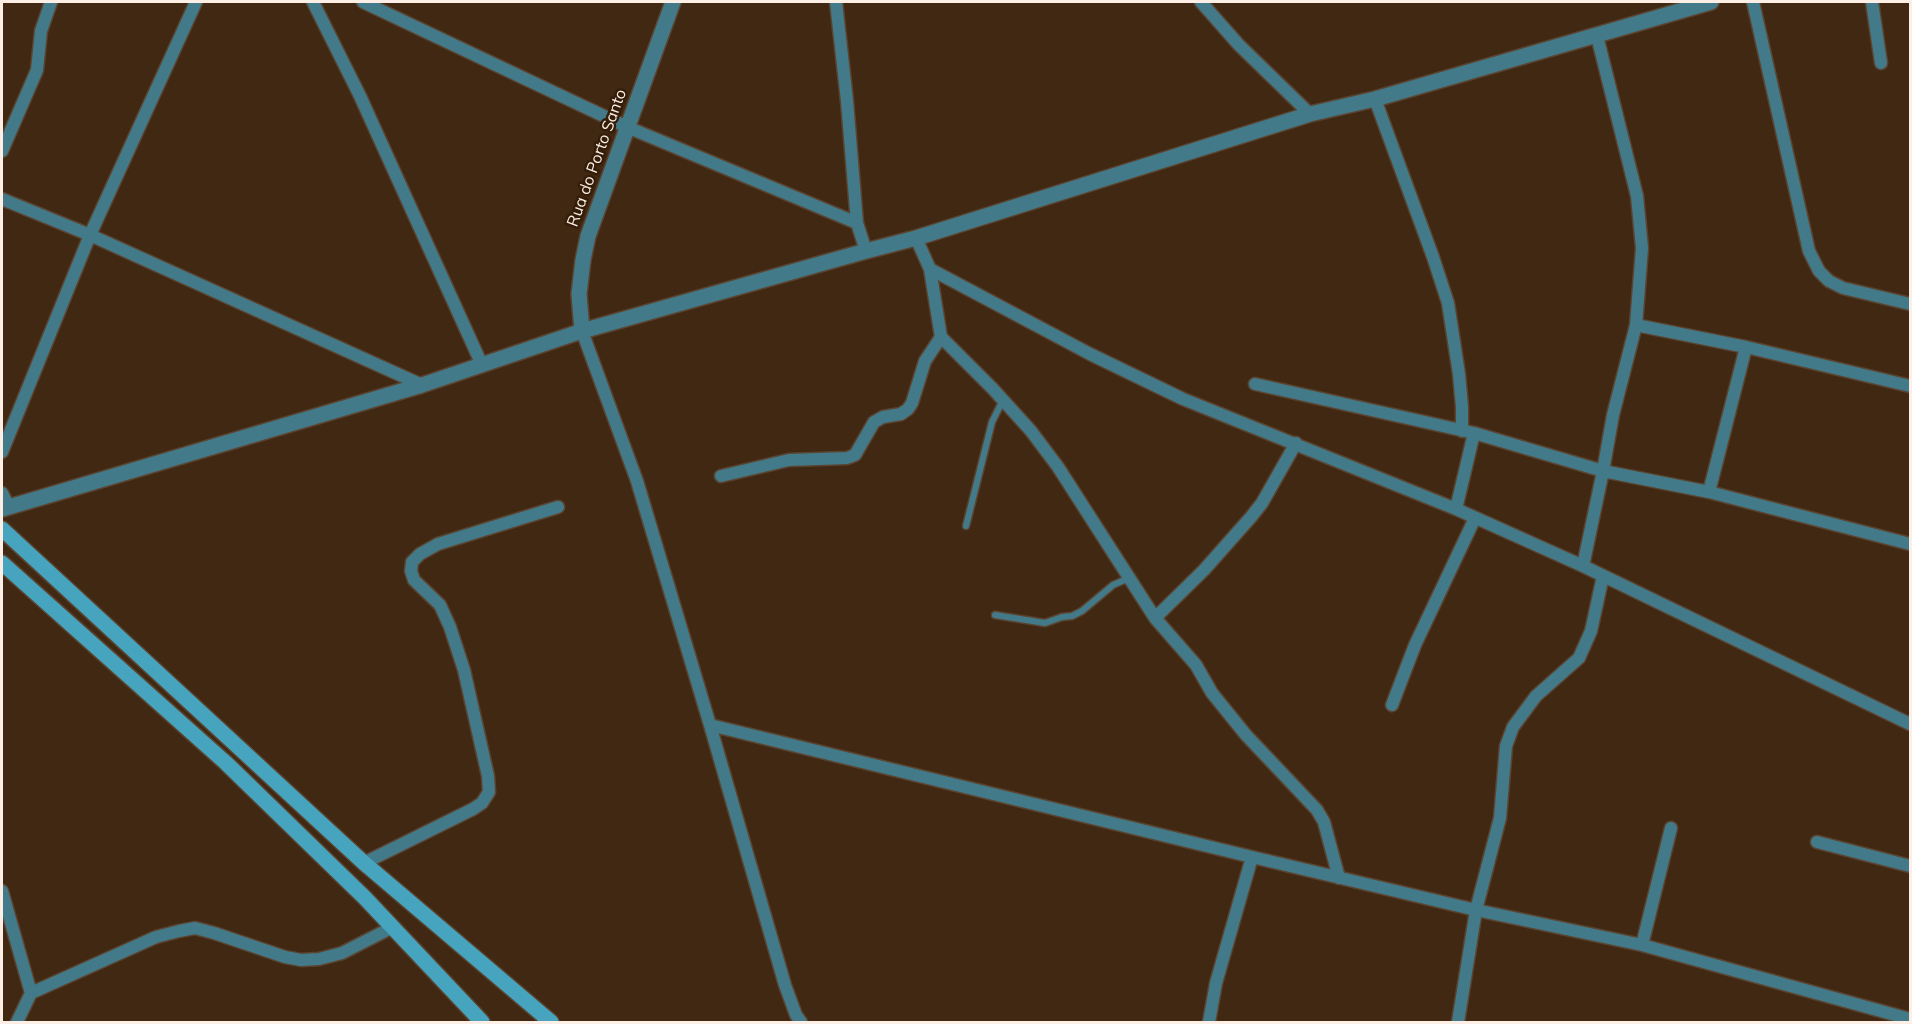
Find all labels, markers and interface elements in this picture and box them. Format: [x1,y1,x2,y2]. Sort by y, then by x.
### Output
street label: Rua do Porto Santo [563,87,631,229]

